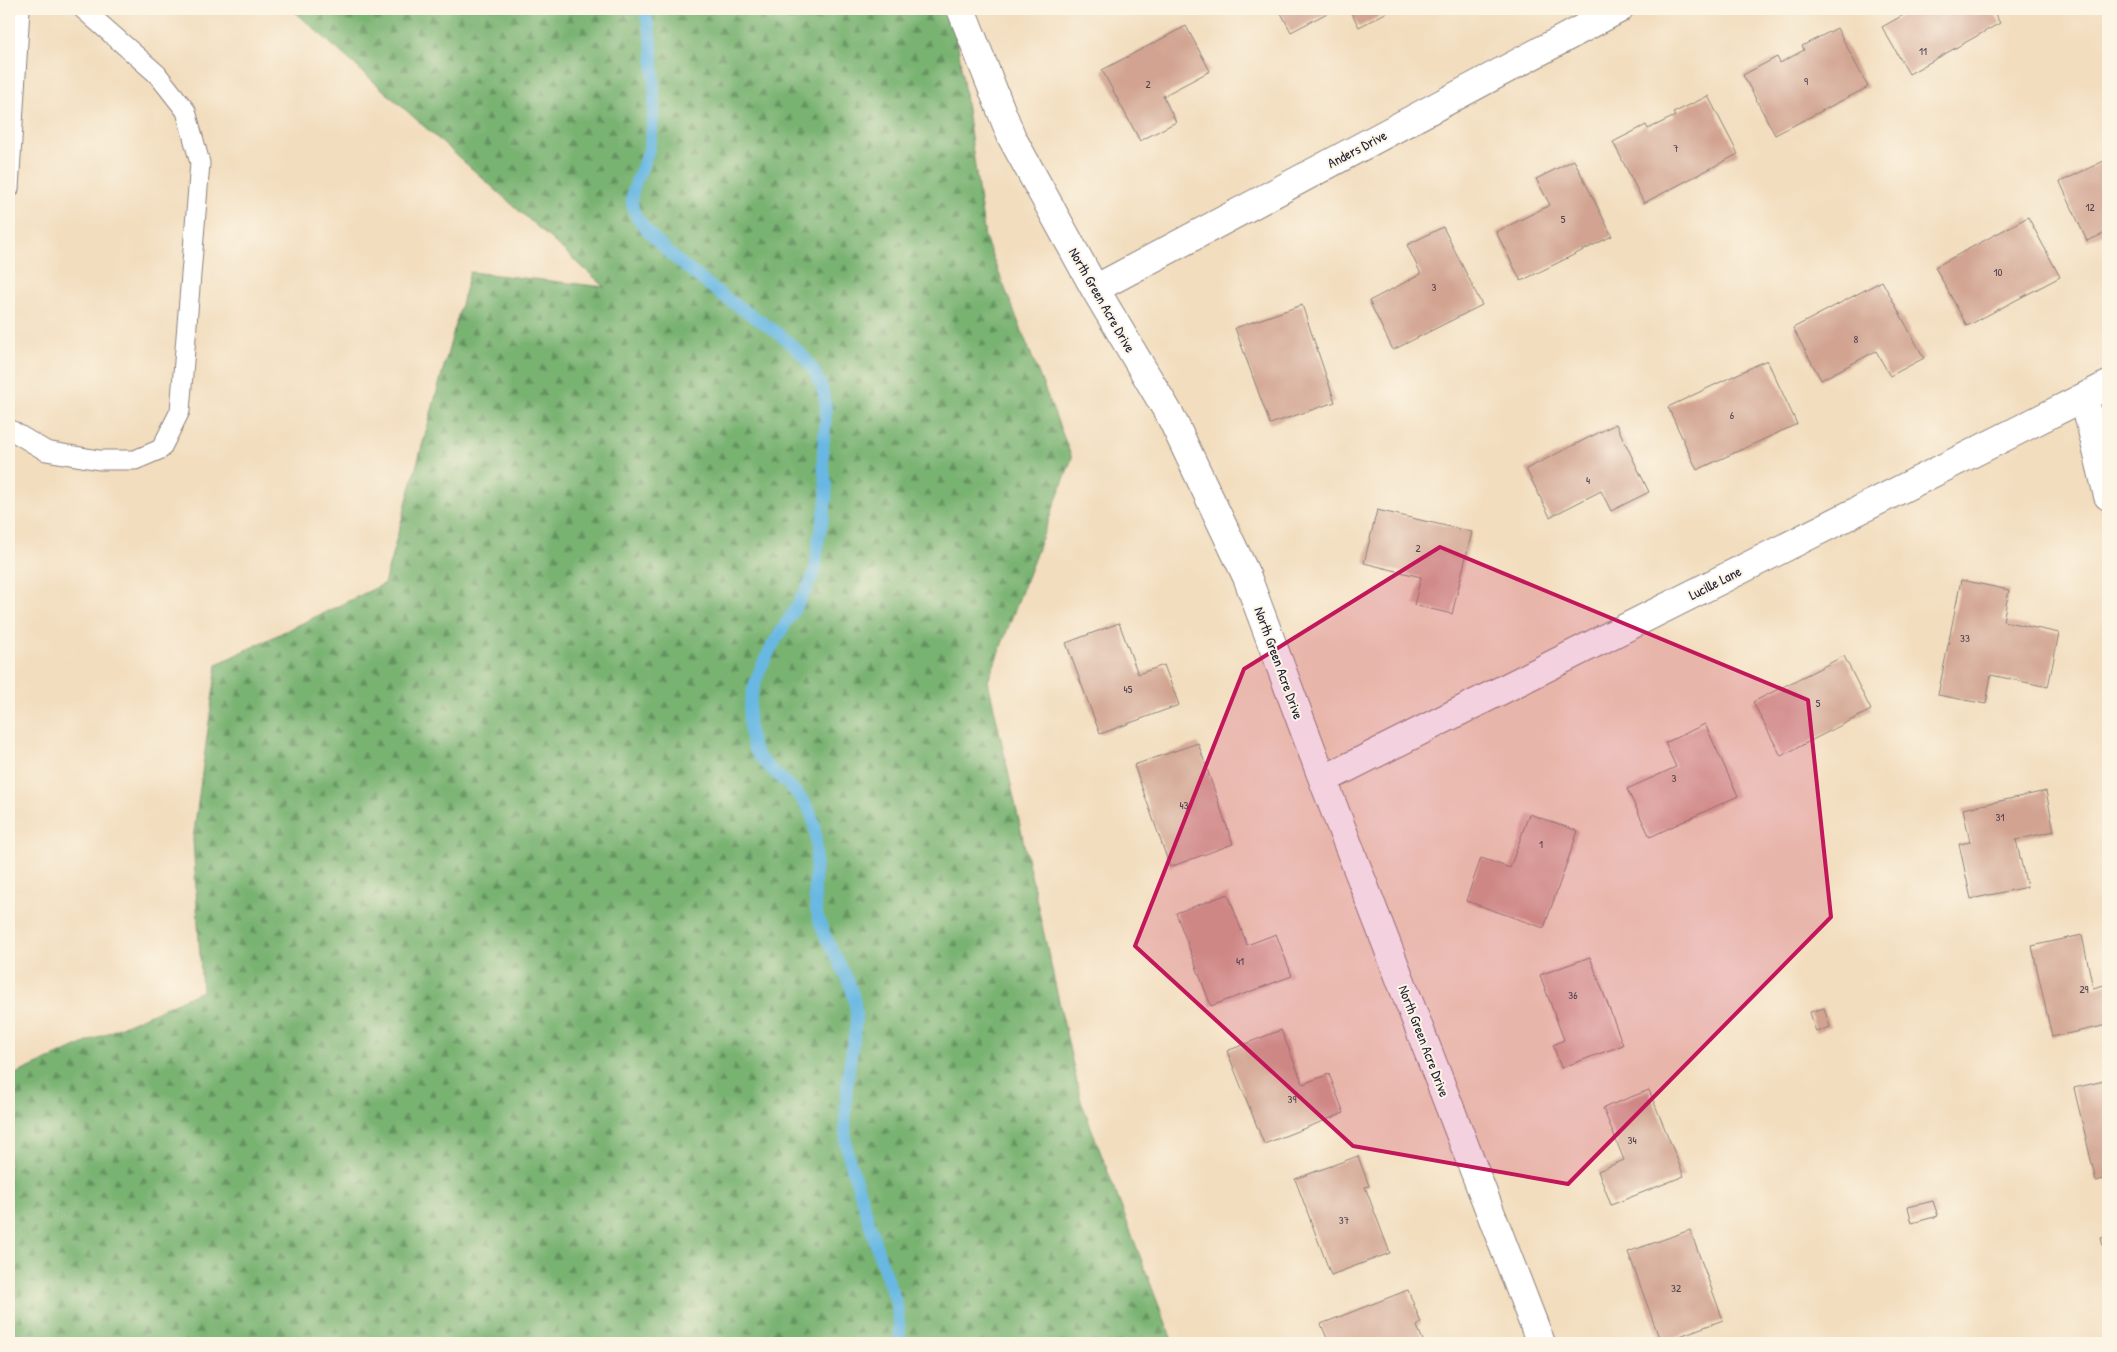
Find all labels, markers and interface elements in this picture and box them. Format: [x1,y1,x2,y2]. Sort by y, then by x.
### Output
house number: 11 [1919,44,1927,58]
house number: 9 [1804,74,1808,88]
house number: 2 [1145,77,1151,91]
street label: Anders Drive [1324,125,1390,172]
house number: 7 [1673,141,1679,155]
house number: 12 [2085,200,2095,214]
house number: 5 [1561,212,1566,226]
street label: North Green Acre Drive [1065,244,1140,356]
house number: 10 [1994,265,2003,279]
house number: 3 [1432,280,1437,294]
house number: 8 [1854,332,1859,346]
house number: 6 [1730,408,1735,422]
house number: 4 [1586,473,1590,487]
house number: 2 [1415,541,1421,555]
street label: Lucille Lane [1685,561,1745,604]
street label: North Green Acre Drive [1250,604,1309,722]
house number: 33 [1960,631,1970,645]
house number: 45 [1124,682,1133,696]
house number: 5 [1816,696,1821,710]
house number: 3 [1672,771,1677,785]
house number: 43 [1179,798,1189,812]
house number: 31 [1996,810,2004,824]
house number: 1 [1539,837,1543,851]
house number: 41 [1236,954,1244,968]
street label: North Green Acre Drive [1394,982,1455,1100]
house number: 29 [2079,982,2089,996]
house number: 36 [1568,988,1578,1002]
house number: 39 [1288,1092,1296,1106]
house number: 34 [1627,1133,1637,1147]
house number: 37 [1339,1213,1349,1227]
house number: 32 [1671,1281,1681,1295]

